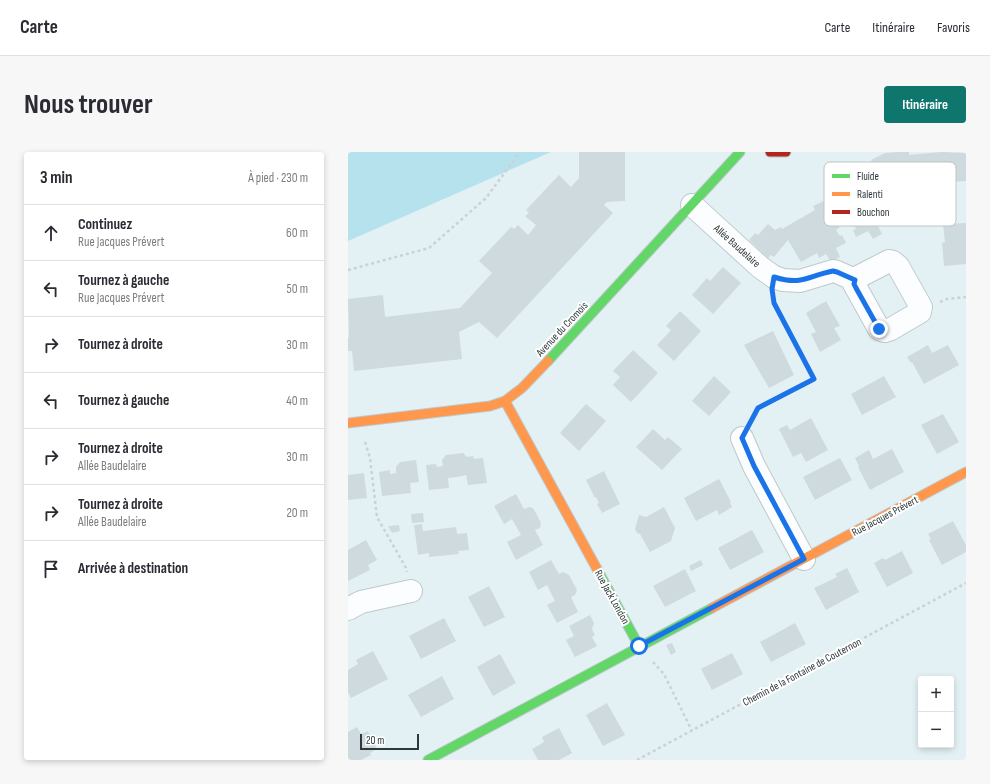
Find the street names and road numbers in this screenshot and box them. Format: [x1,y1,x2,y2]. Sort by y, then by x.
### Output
street label: Allée Baudelaire [710,221,763,270]
street label: Avenue du Cromois [533,299,591,360]
street label: Rue Jacques Prévert [850,493,921,539]
street label: Rue Jack London [592,568,632,627]
street label: Chemin de la Fontaine de Couternon [740,635,864,709]

